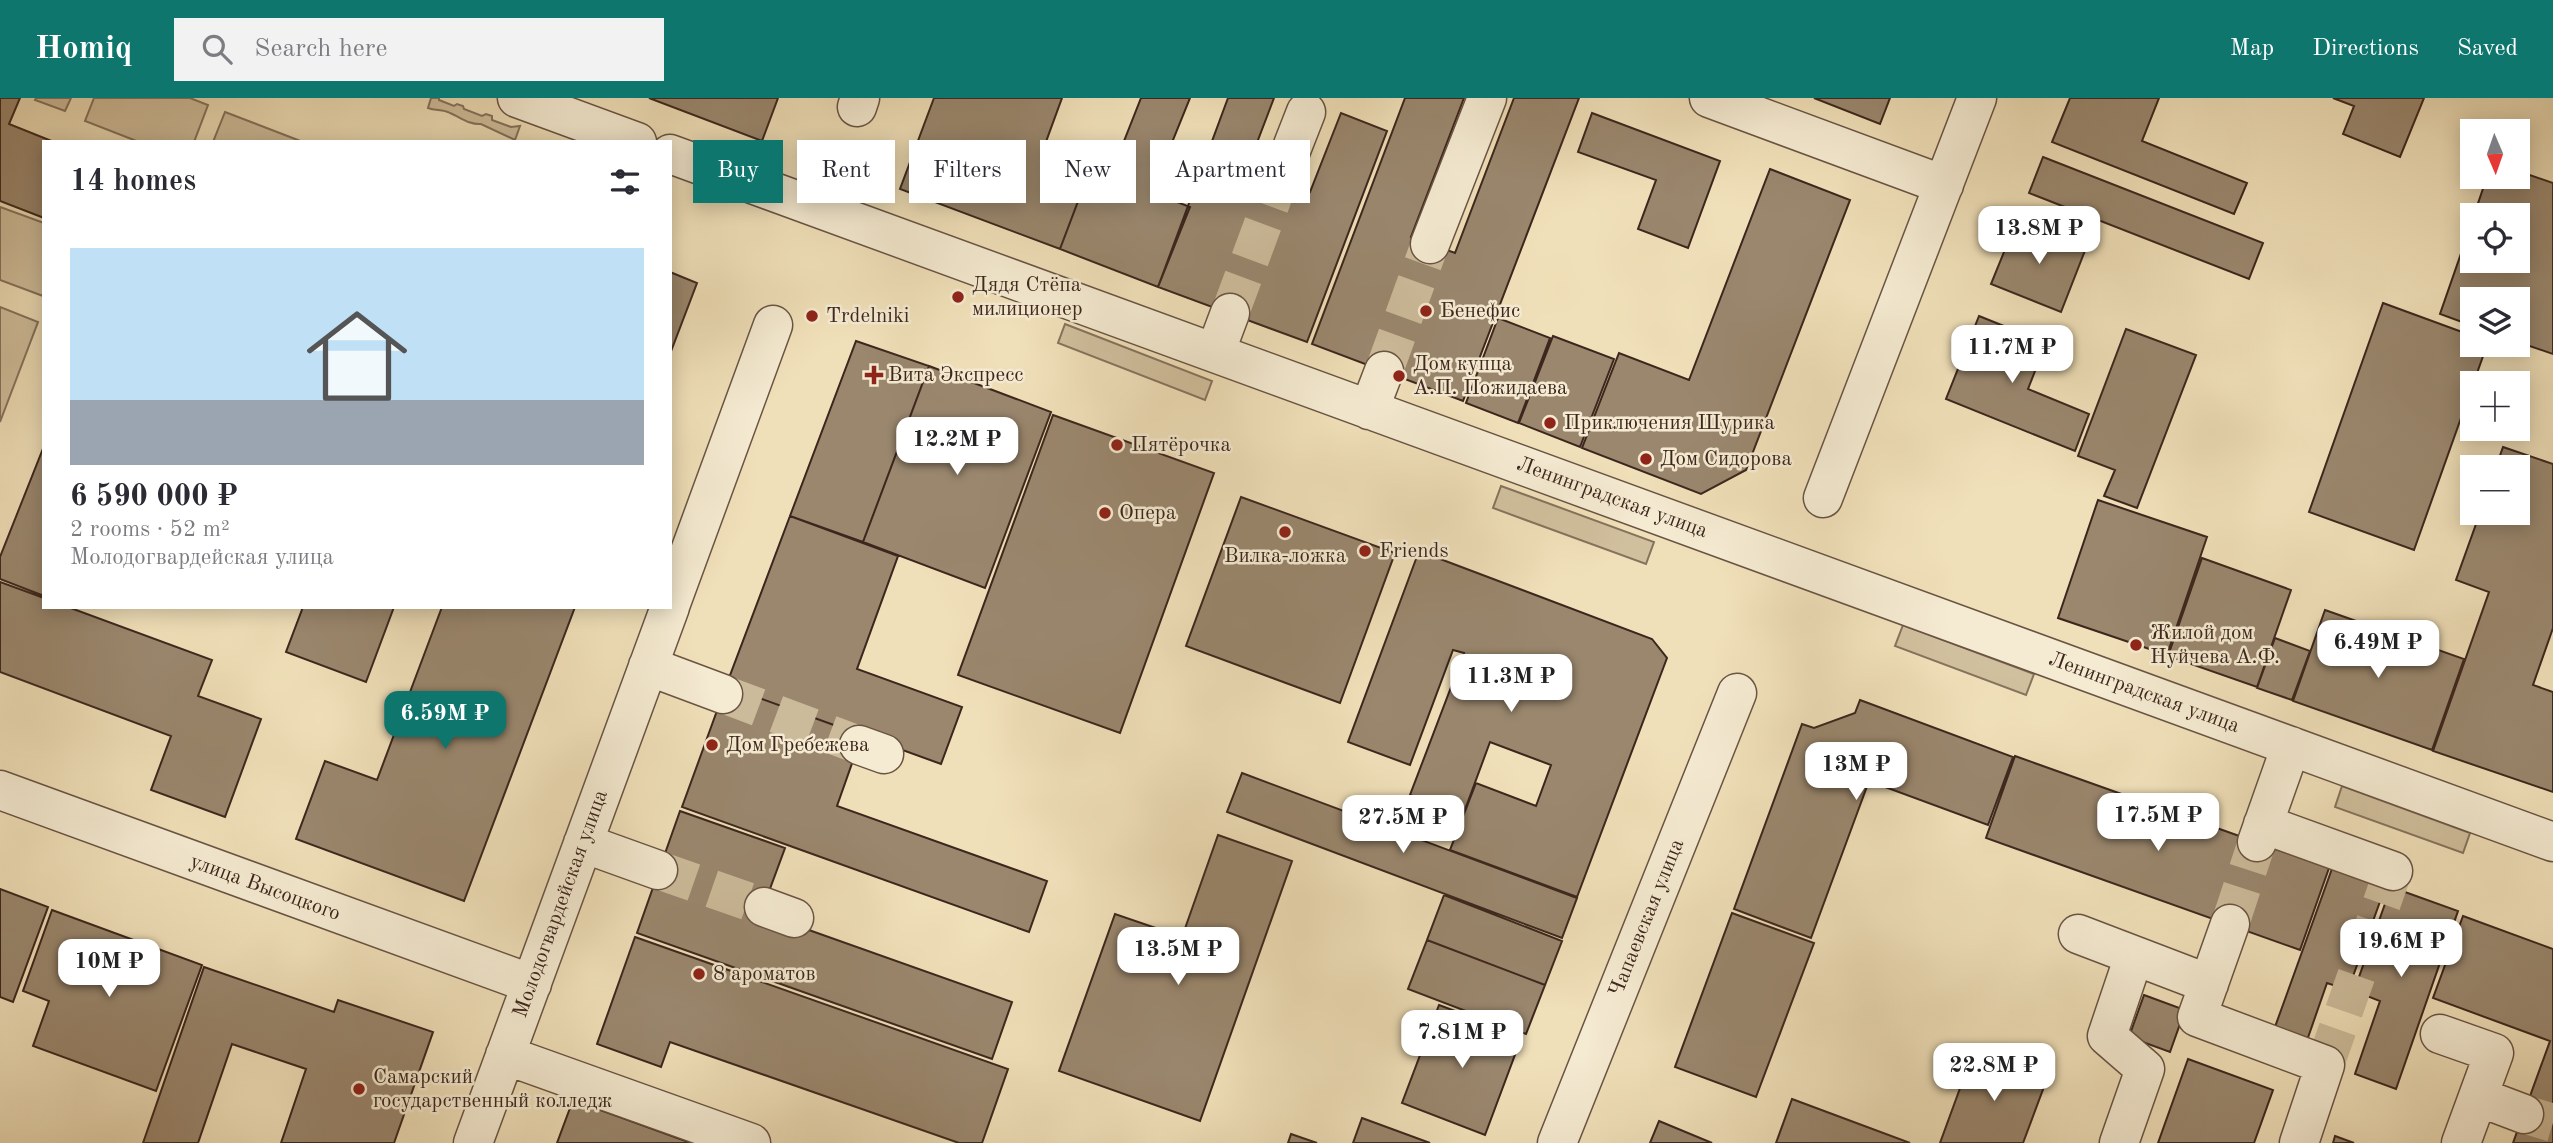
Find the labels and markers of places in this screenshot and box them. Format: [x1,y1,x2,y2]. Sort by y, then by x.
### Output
pin: 13.8M ₽ [1974,206,2104,266]
place label: Дядя Стёпа милиционер [972,275,1083,320]
marker: Дядя Стёпа милиционер [950,289,966,305]
place label: Бенефис [1440,301,1520,322]
marker: Бенефис [1418,303,1434,319]
place label: Trdelniki [826,306,910,327]
marker: Trdelniki [804,308,820,324]
pin: 11.7M ₽ [1947,326,2077,385]
place label: Дом купца А.П. Пожидаева [1413,354,1567,399]
place label: Вита Экспресс [888,365,1023,386]
marker: Вита Экспресс [866,367,882,383]
marker: Дом купца А.П. Пожидаева [1391,368,1407,384]
place label: Приключения Шурика [1564,413,1775,434]
marker: Приключения Шурика [1542,415,1558,431]
pin: 12.2M ₽ [892,418,1022,477]
place label: Пятёрочка [1131,435,1231,456]
marker: Пятёрочка [1109,437,1125,453]
place label: Дом Сидорова [1660,449,1792,470]
marker: Дом Сидорова [1638,451,1654,467]
place label: Опера [1119,503,1176,524]
marker: Опера [1097,505,1113,521]
marker: Вилка-ложка [1277,524,1293,540]
place label: Friends [1379,541,1449,562]
marker: Friends [1357,543,1373,559]
place label: Вилка-ложка [1224,546,1346,567]
pin: 6.49M ₽ [2313,620,2443,680]
place label: Жилой дом Нуйчева А.Ф. [2150,623,2280,668]
marker: Жилой дом Нуйчева А.Ф. [2128,637,2144,653]
pin: 11.3M ₽ [1446,654,1576,714]
pin: 6.59M ₽ [380,692,510,751]
place label: Дом Гребежева [726,735,869,756]
marker: Дом Гребежева [704,737,720,753]
pin: 13M ₽ [1807,742,1905,802]
pin: 17.5M ₽ [2093,794,2223,853]
pin: 27.5M ₽ [1338,796,1468,855]
pin: 19.6M ₽ [2336,920,2466,979]
pin: 13.5M ₽ [1113,928,1243,987]
pin: 10M ₽ [60,940,158,999]
place label: 8 ароматов [713,964,816,985]
marker: 8 ароматов [691,966,707,982]
pin: 7.81M ₽ [1397,1010,1527,1070]
pin: 22.8M ₽ [1929,1044,2059,1103]
place label: Самарский государственный колледж [373,1067,612,1112]
marker: Самарский государственный колледж [351,1081,367,1097]

